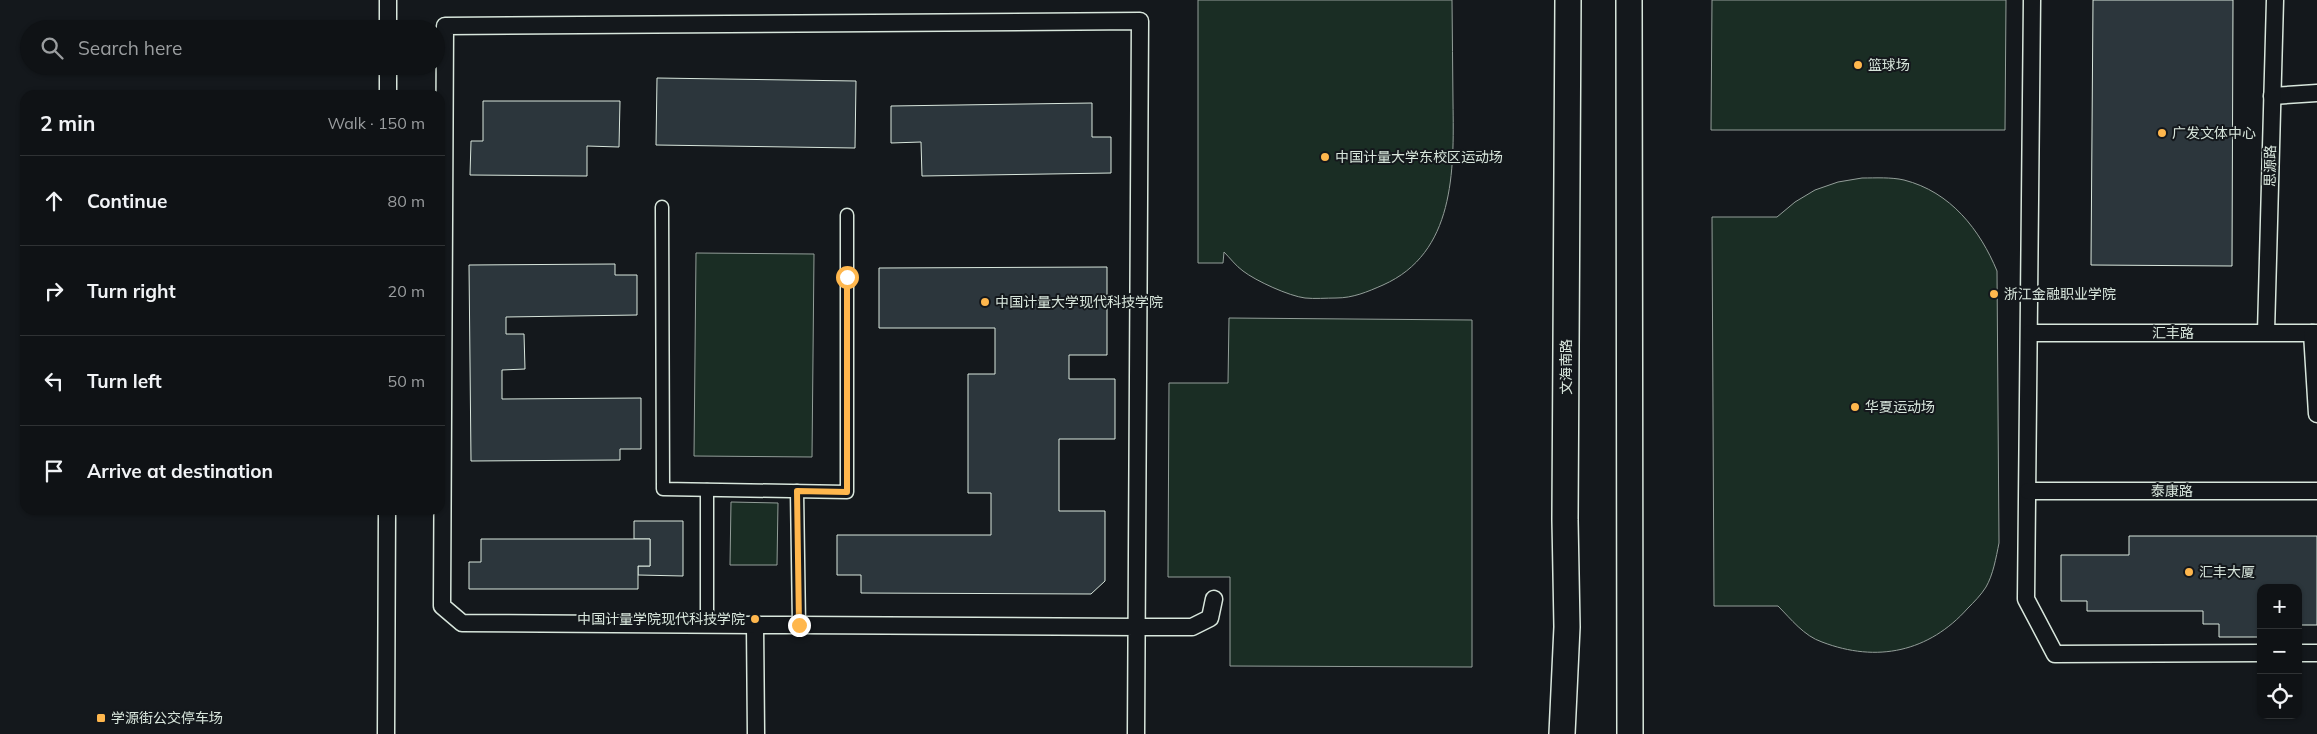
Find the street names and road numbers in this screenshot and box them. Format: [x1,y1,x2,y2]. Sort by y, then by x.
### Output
street label: 思源路 [2261,145,2279,187]
street label: 汇丰路 [2152,324,2194,342]
street label: 文海南路 [1557,339,1575,395]
street label: 泰康路 [2151,482,2193,500]

